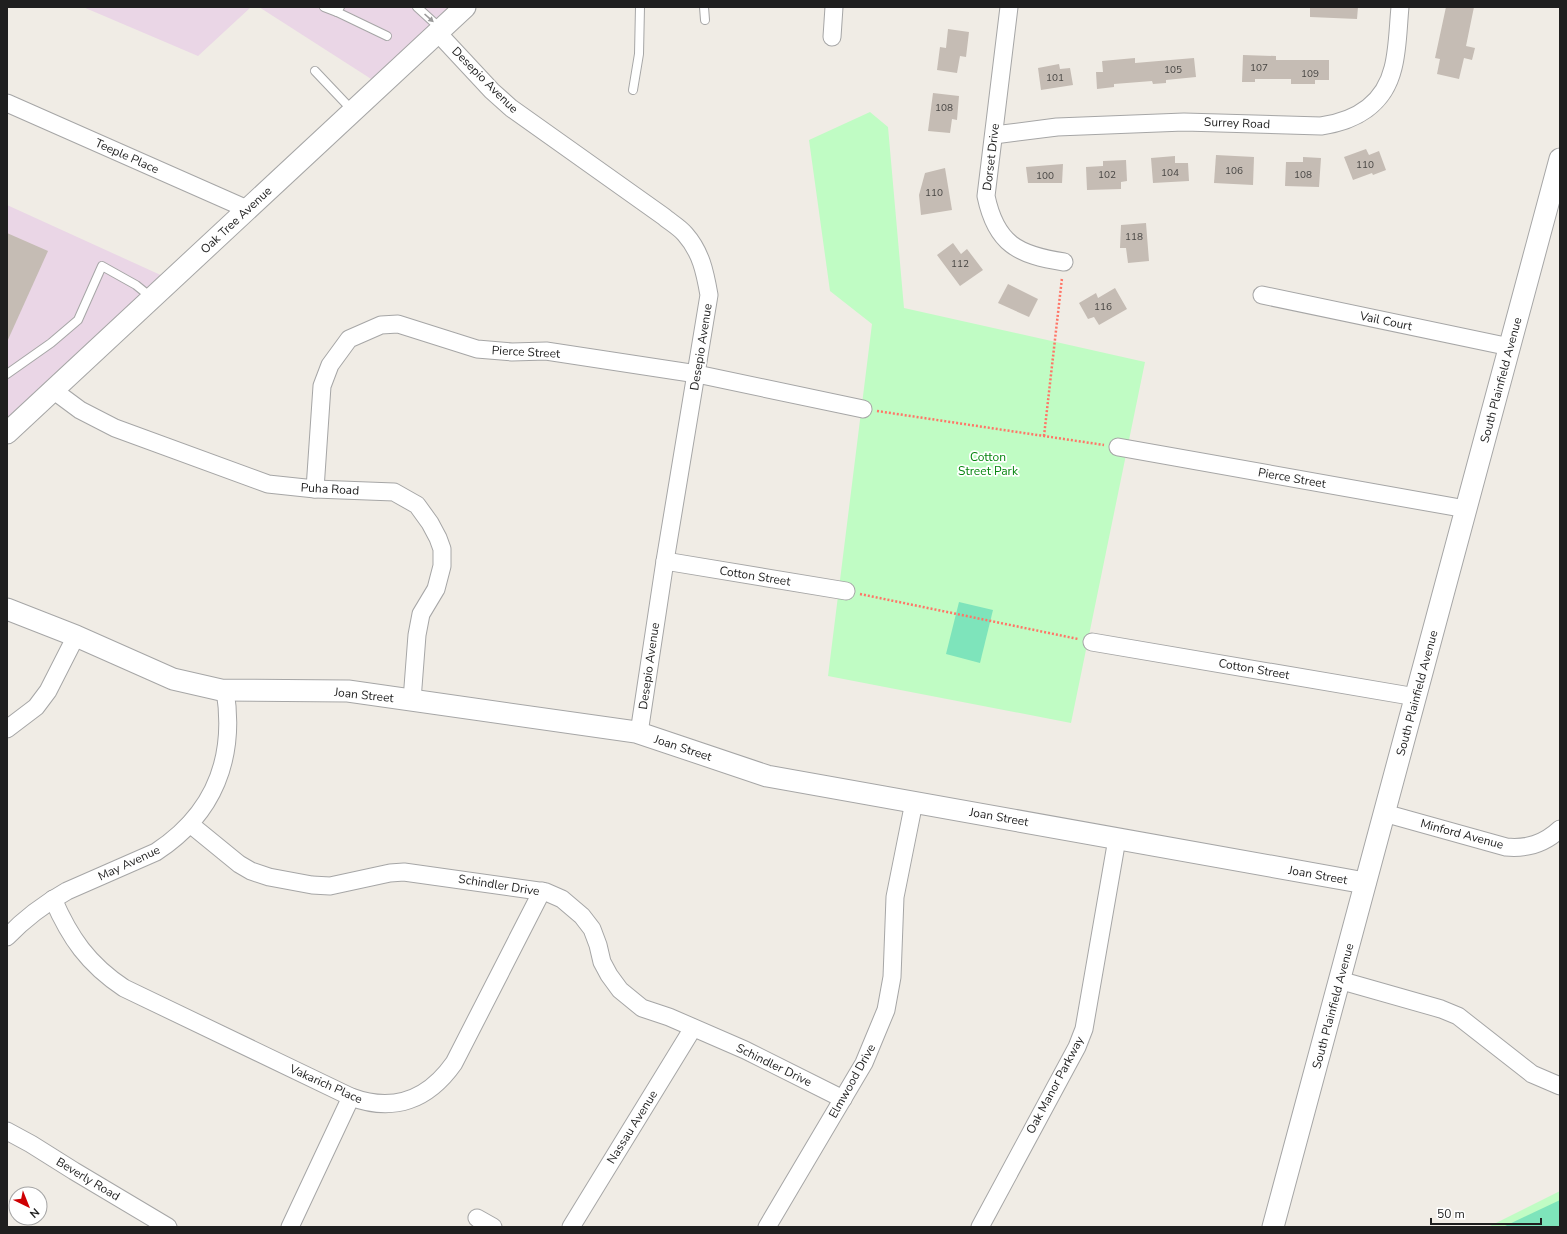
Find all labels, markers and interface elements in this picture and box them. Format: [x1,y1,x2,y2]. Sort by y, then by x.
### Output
one-way arrow [424,13,434,23]
street label: Desepio Avenue [448,43,522,117]
house number: 107 [1250,61,1268,75]
house number: 105 [1164,63,1182,77]
house number: 109 [1301,67,1319,81]
house number: 101 [1046,71,1064,85]
house number: 108 [935,101,953,115]
street label: Surrey Road [1204,114,1270,132]
street label: Dorset Drive [979,122,1003,192]
street label: Teeple Place [93,135,161,177]
house number: 110 [1356,158,1374,172]
house number: 106 [1225,164,1243,178]
house number: 104 [1161,166,1179,180]
house number: 102 [1098,168,1116,182]
house number: 108 [1294,168,1312,182]
house number: 100 [1036,169,1054,183]
street label: Oak Tree Avenue [197,183,275,257]
house number: 110 [925,186,943,200]
house number: 118 [1125,230,1143,244]
house number: 112 [951,257,969,271]
house number: 116 [1094,300,1112,314]
street label: Desepio Avenue [686,302,716,392]
street label: Vail Court [1357,307,1414,335]
street label: South Plainfield Avenue [1477,315,1525,445]
street label: Pierce Street [491,342,561,362]
park label: Cotton Street Park [958,449,1019,479]
street label: Pierce Street [1257,464,1328,492]
street label: Puha Road [300,479,360,499]
street label: Cotton Street [718,562,792,590]
street label: Desepio Avenue [635,621,663,711]
street label: South Plainfield Avenue [1393,628,1441,758]
street label: Cotton Street [1217,655,1292,683]
street label: Joan Street [333,684,395,706]
street label: Joan Street [651,731,715,765]
street label: Joan Street [967,804,1031,830]
street label: Minford Avenue [1419,815,1505,853]
street label: May Avenue [95,842,163,884]
street label: Joan Street [1286,862,1350,888]
street label: Schindler Drive [457,871,541,899]
street label: South Plainfield Avenue [1309,941,1357,1071]
street label: Oak Manor Parkway [1023,1033,1088,1137]
street label: Schindler Drive [734,1040,814,1090]
street label: Elmwood Drive [825,1041,879,1121]
street label: Vakarich Place [286,1060,365,1107]
street label: Nassau Avenue [603,1087,661,1167]
street label: Beverly Road [53,1154,123,1204]
north arrow [8,1186,48,1226]
scale bar [1431,1200,1541,1226]
text: N [26,1205,43,1221]
text: 50 m [1437,1206,1465,1222]

